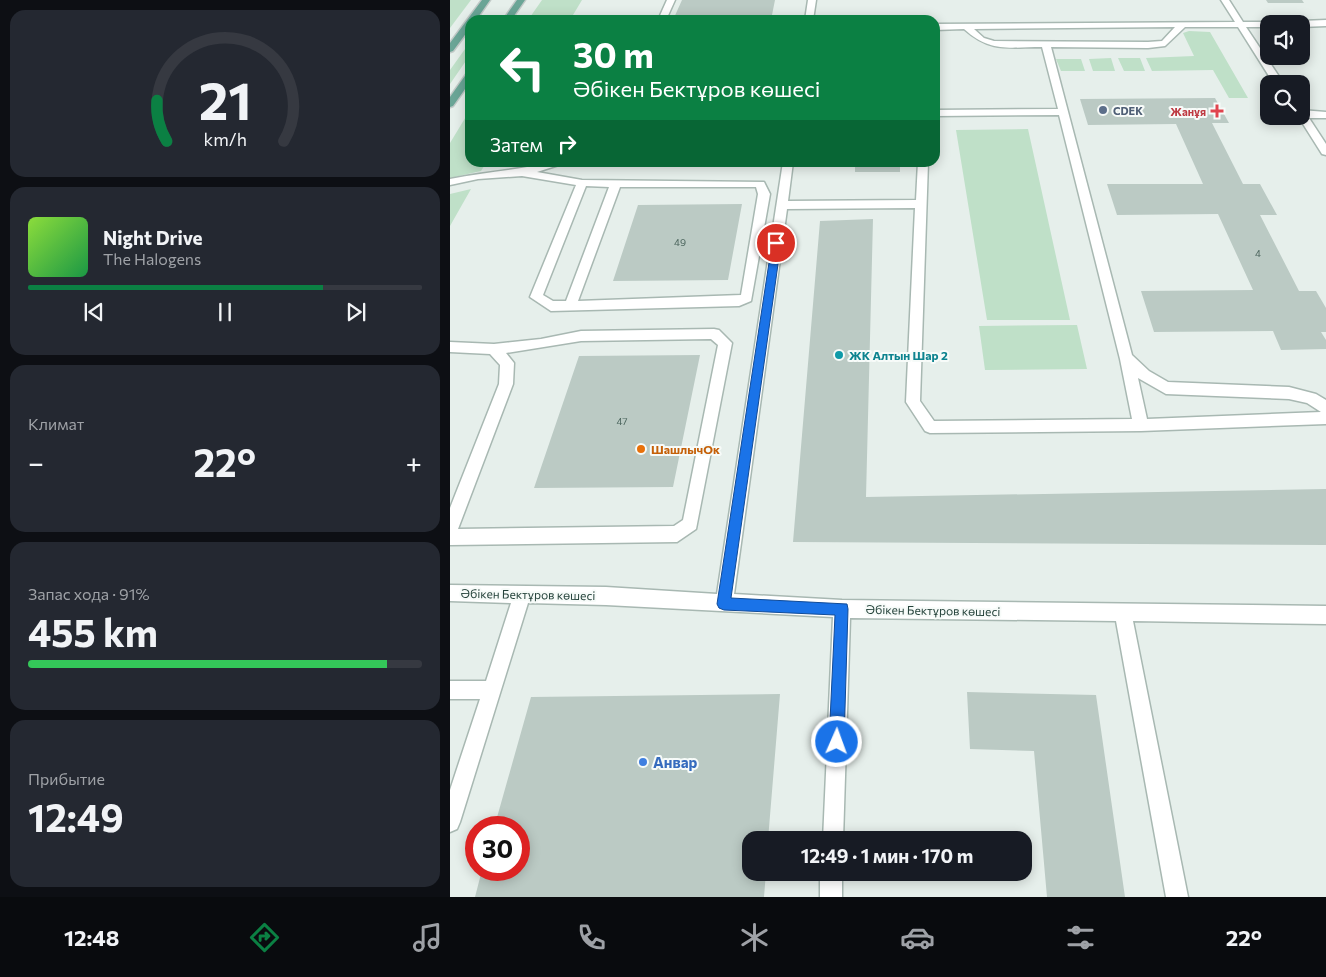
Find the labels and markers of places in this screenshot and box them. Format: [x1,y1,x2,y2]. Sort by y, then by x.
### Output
marker: CDEK [1097,104,1109,116]
place label: CDEK [1113,104,1143,117]
marker: Жанұя [1210,104,1224,118]
place label: Жанұя [1170,105,1206,118]
pin [755,222,797,264]
place label: ЖК Алтын Шар 2 [849,348,948,362]
marker: ЖК Алтын Шар 2 [833,349,845,361]
place label: ШашлычОк [651,442,720,456]
marker: ШашлычОк [635,443,647,455]
place label: Анвар [653,753,697,771]
marker: Анвар [637,756,649,768]

